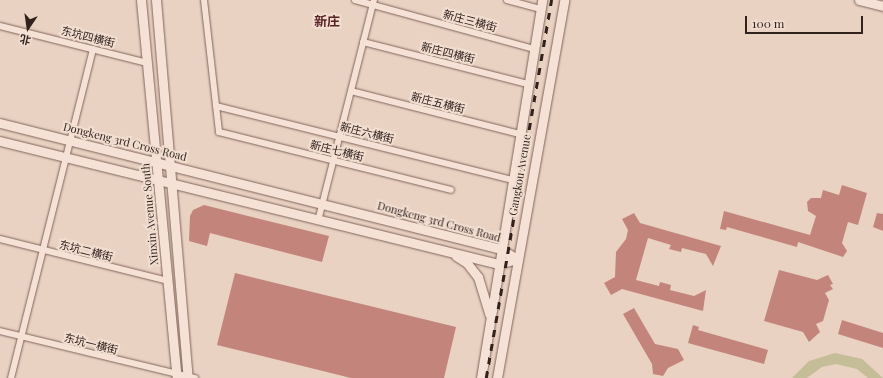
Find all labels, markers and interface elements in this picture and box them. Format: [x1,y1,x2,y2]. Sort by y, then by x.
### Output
north arrow [8,8,48,48]
street label: 新庄三横街 [442,8,498,34]
scale bar [747,8,865,34]
district label: 新庄 [314,13,340,29]
text: 100 m [752,15,784,31]
street label: 东坑四横街 [60,24,116,50]
text: 北 [18,32,32,49]
street label: 新庄四横街 [420,40,476,66]
street label: 新庄五横街 [410,90,466,116]
street label: Dongkeng 3rd Cross Road [62,120,188,164]
street label: 新庄六横街 [339,120,395,146]
street label: Gangkou Avenue [506,133,534,217]
street label: 新庄七横街 [309,138,365,164]
street label: Xinxin Avenue South [139,162,161,266]
street label: Dongkeng 3rd Cross Road [376,199,502,245]
street label: 东坑二横街 [58,238,114,264]
street label: 东坑一横街 [63,331,119,357]

